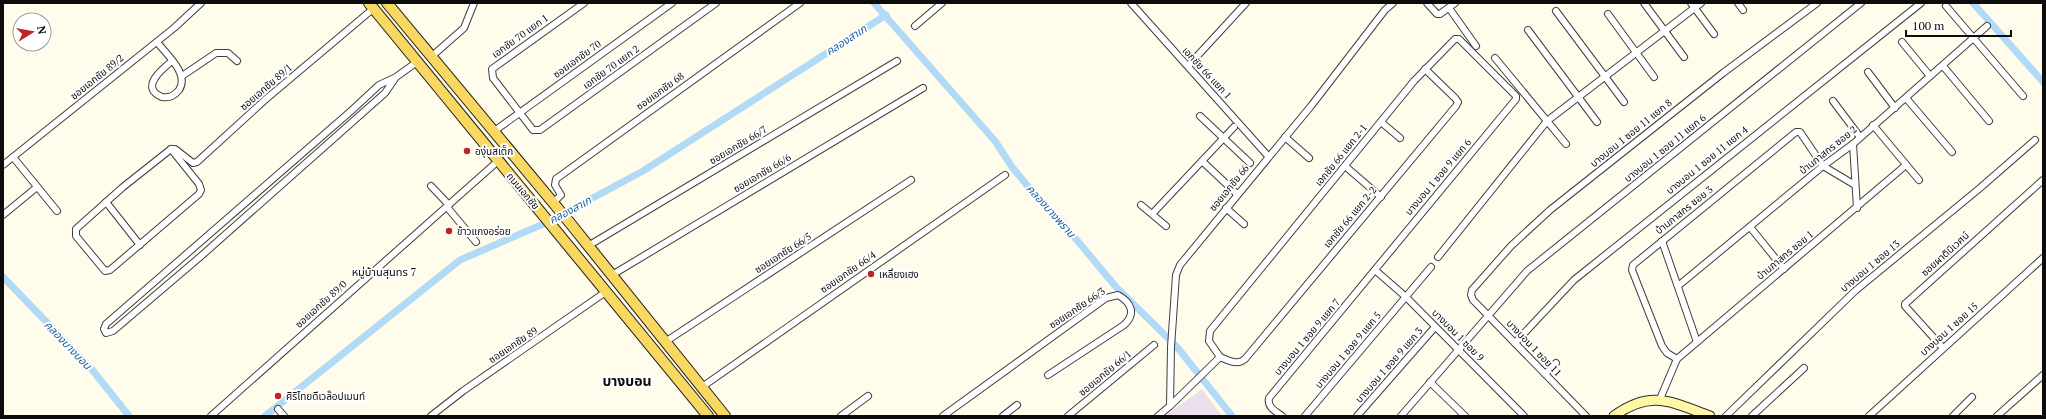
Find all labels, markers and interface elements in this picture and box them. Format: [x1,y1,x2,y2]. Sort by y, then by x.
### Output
street label: เอกชัย 70 แยก 1 [489,11,551,61]
north arrow [12,12,52,52]
scale bar [1906,12,2011,38]
text: 100 m [1912,18,1945,33]
water label: คลองสาเก [823,21,869,58]
text: N [34,25,50,36]
street label: ซอยเอกชัย 70 [550,37,604,81]
street label: เอกชัย 70 แยก 2 [580,42,642,92]
street label: เอกชัย 66 แยก 1 [1180,44,1234,102]
street label: ซอยเอกชัย 89/2 [68,51,126,103]
street label: ซอยเอกชัย 89/1 [237,61,295,113]
street label: ซอยเอกชัย 68 [633,69,687,113]
street label: บางบอน 1 ซอย 11 แยก 8 [1587,96,1675,170]
street label: บางบอน 1 ซอย 11 แยก 6 [1621,111,1709,185]
street label: เอกชัย 66 แยก 2-1 [1312,121,1370,189]
street label: ซอยเอกชัย 66/7 [707,123,769,167]
street label: บางบอน 1 ซอย 11 แยก 4 [1663,123,1751,197]
street label: บ้านภาสกร ซอย 2 [1797,123,1859,177]
street label: บางบอน 1 ซอย 9 แยก 6 [1402,136,1474,218]
place label: องุ่นสเต็ก [475,145,513,158]
marker: องุ่นสเต็ก [462,146,472,156]
street label: ซอยเอกชัย 66/6 [731,150,794,195]
street label: ซอยเอกชัย 66 [1206,161,1252,214]
street label: ถนนเอกชัย [504,170,542,212]
water label: คลองบางพราน [1024,182,1079,241]
street label: บ้านภาสกร ซอย 3 [1653,183,1715,237]
street label: เอกชัย 66 แยก 2-2 [1321,184,1379,250]
water label: คลองสาเก [546,193,594,227]
place label: ข้าวแกงอร่อย [457,225,511,238]
marker: ข้าวแกงอร่อย [444,226,454,236]
street label: บ้านภาสกร ซอย 1 [1754,227,1816,283]
street label: ซอยผาตินิเวศน์ [1918,229,1972,279]
street label: ซอยเอกชัย 66/5 [752,230,814,276]
street label: บางบอน 1 ซอย 13 [1838,237,1902,295]
street label: ซอยเอกชัย 66/4 [818,248,879,296]
district label: หมู่บ้านสุนทร 7 [352,265,416,279]
place label: เหลี่ยงเฮง [879,267,919,281]
marker: เหลี่ยงเฮง [866,269,876,279]
street label: ซอยเอกชัย 89/0 [292,277,350,331]
street label: ซอยเอกชัย 66/3 [1046,284,1108,332]
street label: บางบอน 1 ซอย 9 แยก 7 [1271,296,1343,378]
street label: บางบอน 1 ซอย 15 [1917,299,1981,359]
street label: บางบอน 1 ซอย 9 [1429,306,1487,364]
street label: บางบอน 1 ซอย 9 แยก 5 [1312,309,1384,391]
street label: บางบอน 1 ซอย 11 [1504,317,1564,379]
water label: คลองบางบอน [41,318,95,373]
street label: ซอยเอกชัย 89 [486,324,540,366]
street label: บางบอน 1 ซอย 9 แยก 3 [1353,324,1425,406]
street label: ซอยเอกชัย 66/1 [1076,347,1134,399]
district label: บางบอน [602,371,652,390]
place label: ศิริไทยดีเวล๊อปเมนท์ [286,390,365,403]
marker: ศิริไทยดีเวล๊อปเมนท์ [273,391,283,401]

